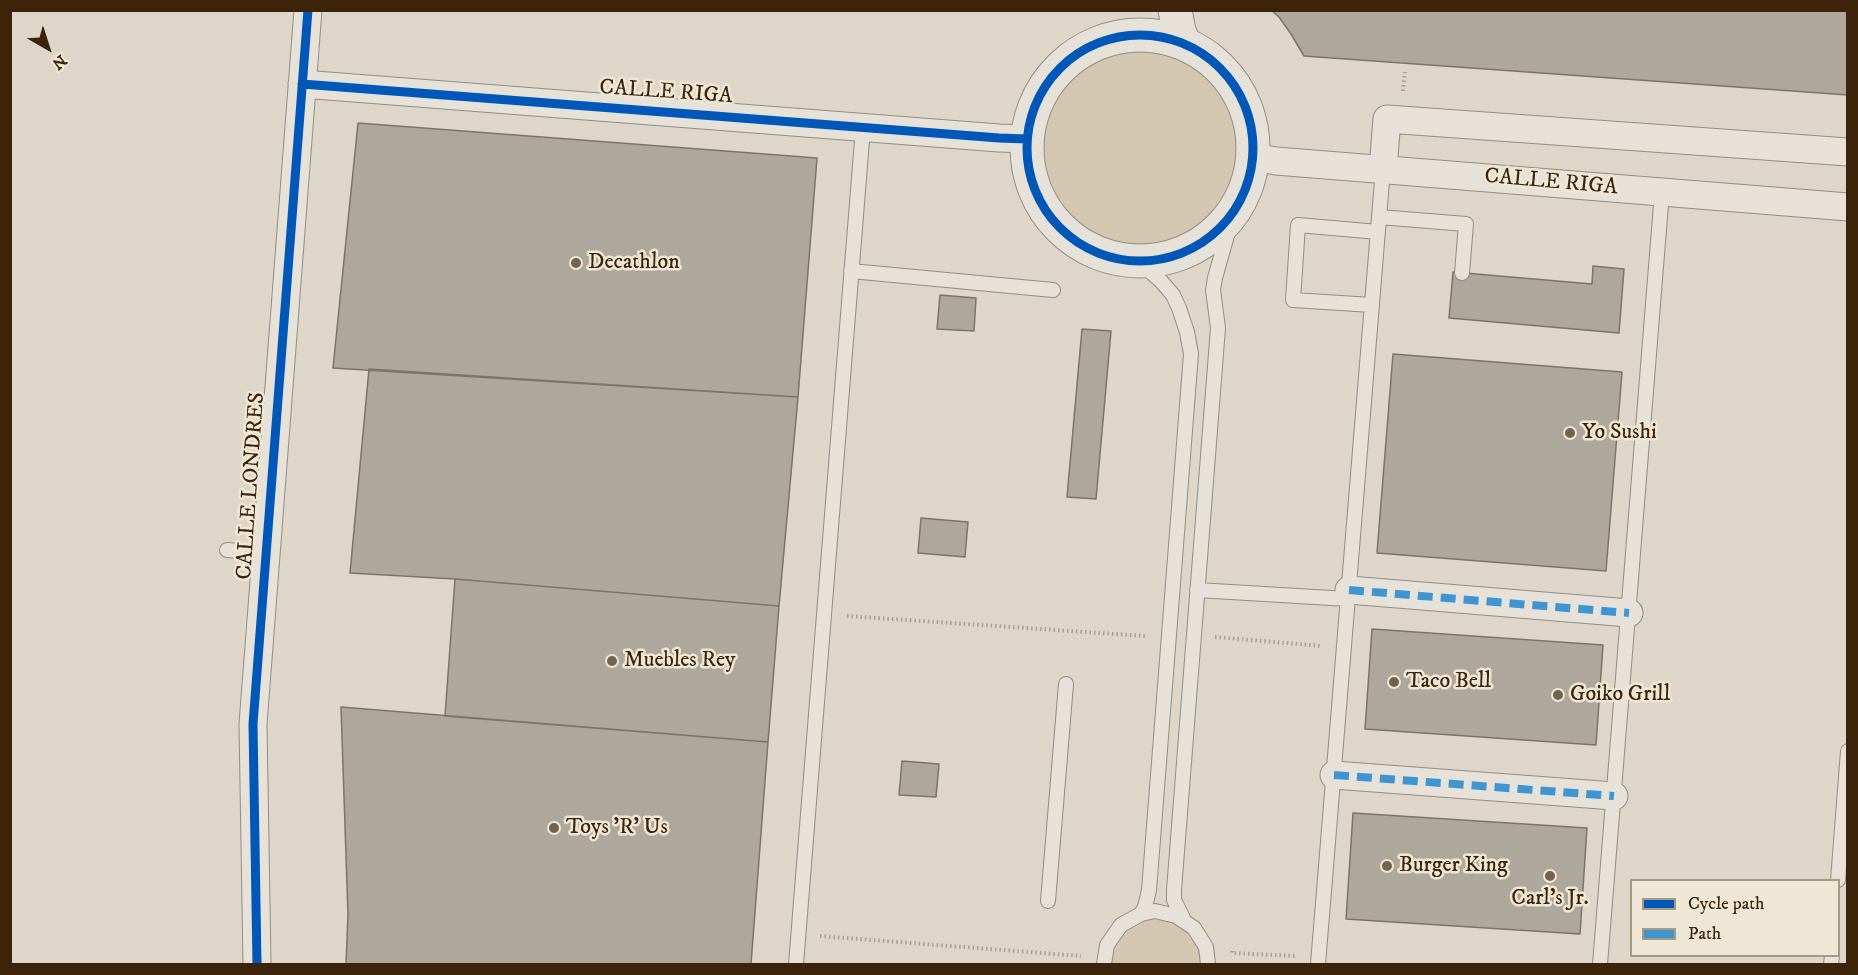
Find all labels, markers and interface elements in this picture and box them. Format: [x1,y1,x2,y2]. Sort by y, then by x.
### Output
north arrow [18,18,78,78]
text: N [48,50,71,74]
street label: CALLE RIGA [598,75,734,111]
street label: CALLE RIGA [1483,164,1619,202]
place label: Decathlon [588,250,680,276]
marker: Decathlon [569,256,583,270]
street label: CALLE LONDRES [232,391,272,581]
place label: Yo Sushi [1582,420,1657,446]
marker: Yo Sushi [1563,426,1577,440]
place label: Muebles Rey [624,648,735,674]
marker: Muebles Rey [605,654,619,668]
place label: Taco Bell [1406,669,1491,695]
marker: Taco Bell [1387,675,1401,689]
place label: Goiko Grill [1570,682,1670,708]
marker: Goiko Grill [1551,688,1565,702]
place label: Toys 'R' Us [566,815,668,841]
marker: Toys 'R' Us [547,821,561,835]
place label: Burger King [1399,853,1508,879]
marker: Burger King [1380,859,1394,873]
marker: Carl's Jr. [1543,869,1557,883]
legend [1630,879,1840,957]
place label: Carl's Jr. [1511,886,1589,912]
text: Cycle path [1688,893,1765,915]
text: Path [1688,923,1721,945]

